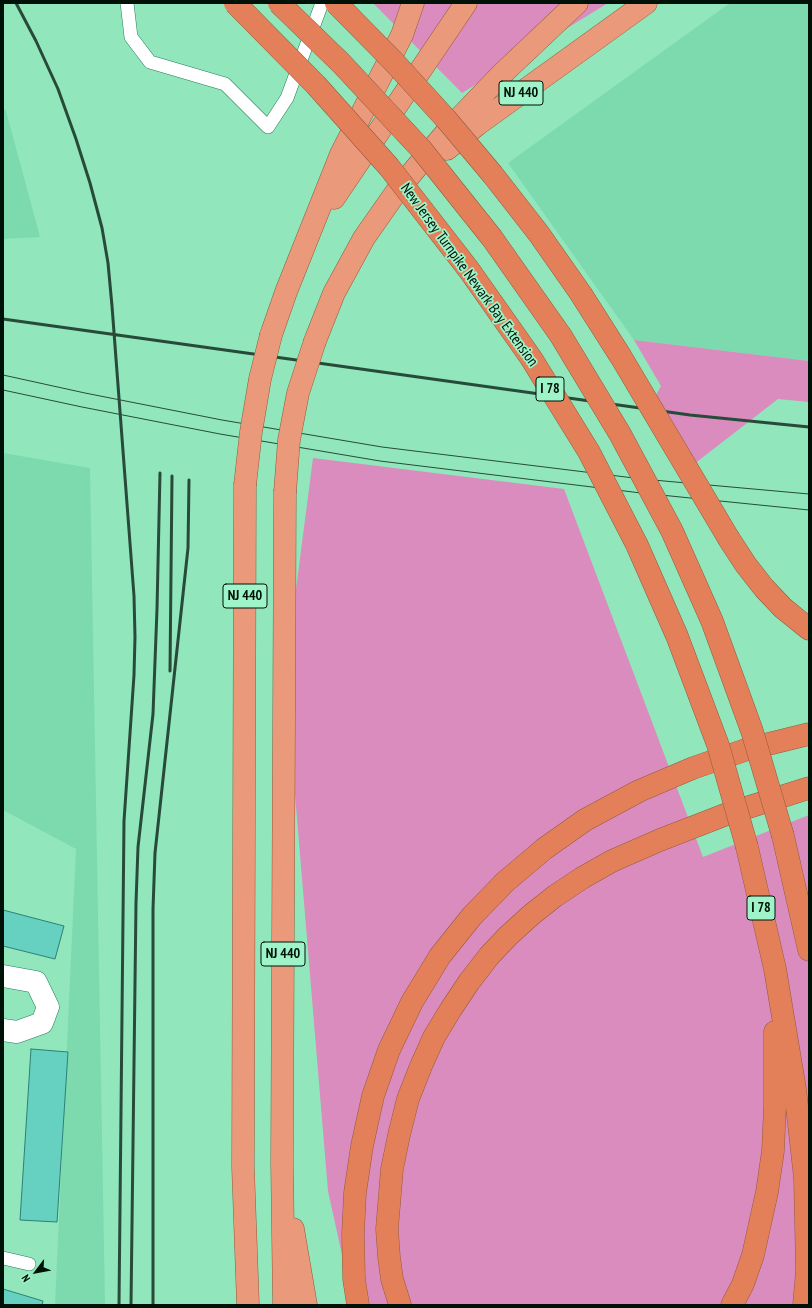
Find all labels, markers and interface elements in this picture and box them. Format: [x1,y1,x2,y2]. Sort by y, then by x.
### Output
road number: NJ 440 [499,81,543,105]
street label: New Jersey Turnpike Newark Bay Extension [396,180,542,370]
road number: I 78 [536,377,564,401]
road number: NJ 440 [223,584,267,608]
road number: I 78 [747,896,775,920]
road number: NJ 440 [261,942,305,966]
north arrow [16,1252,56,1292]
text: N [18,1272,33,1285]

